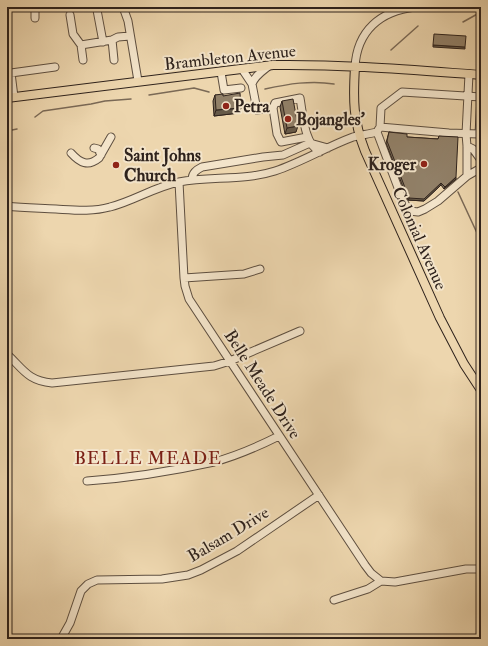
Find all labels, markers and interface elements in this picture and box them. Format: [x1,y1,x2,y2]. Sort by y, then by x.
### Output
street label: Brambleton Avenue [163,40,297,75]
place label: Petra [234,96,270,117]
marker: Petra [221,101,231,111]
place label: Bojangles' [296,109,366,131]
marker: Bojangles' [283,114,293,124]
place label: Saint Johns Church [124,145,201,186]
place label: Kroger [368,154,417,176]
marker: Kroger [419,159,429,169]
marker: Saint Johns Church [111,160,121,170]
street label: Colonial Avenue [387,183,452,293]
street label: Belle Meade Drive [220,326,306,443]
district label: BELLE MEADE [74,447,222,470]
street label: Balsam Drive [184,502,273,567]

